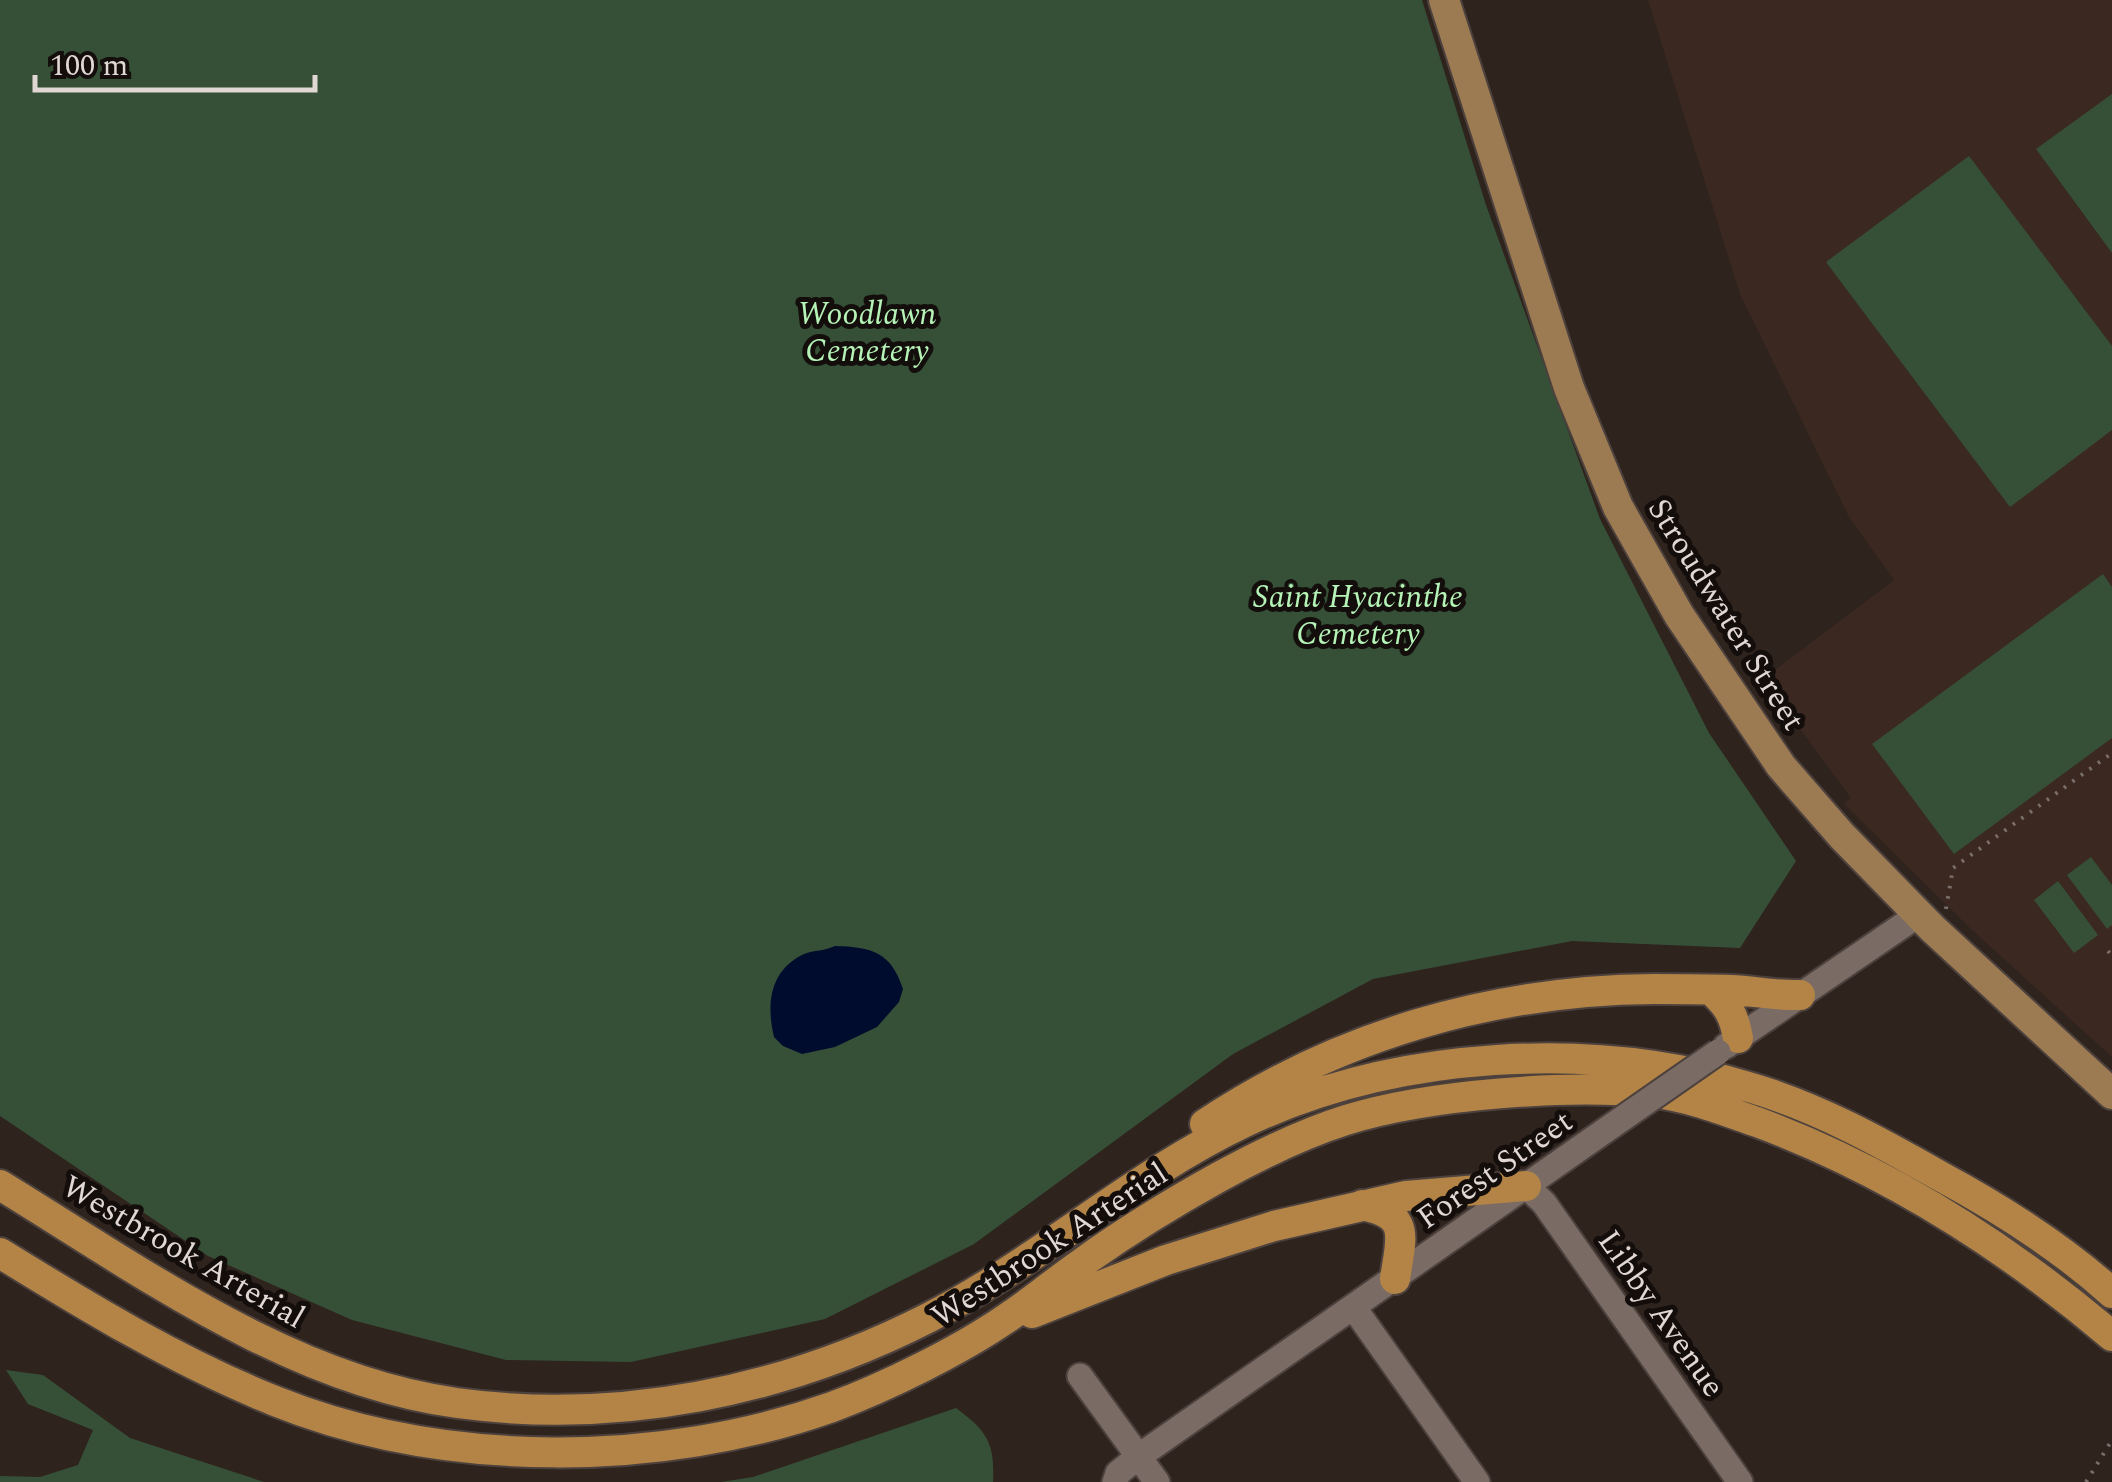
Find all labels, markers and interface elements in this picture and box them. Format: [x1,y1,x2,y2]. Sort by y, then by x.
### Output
scale bar [35,30,315,92]
text: 100 m [50,43,128,89]
park label: Woodlawn Cemetery [798,290,936,376]
street label: Stroudwater Street [1634,489,1817,741]
park label: Saint Hyacinthe Cemetery [1253,573,1463,659]
street label: Forest Street [1407,1098,1583,1242]
street label: Westbrook Arterial [922,1150,1178,1340]
street label: Westbrook Arterial [53,1163,314,1342]
street label: Libby Avenue [1585,1220,1737,1408]

